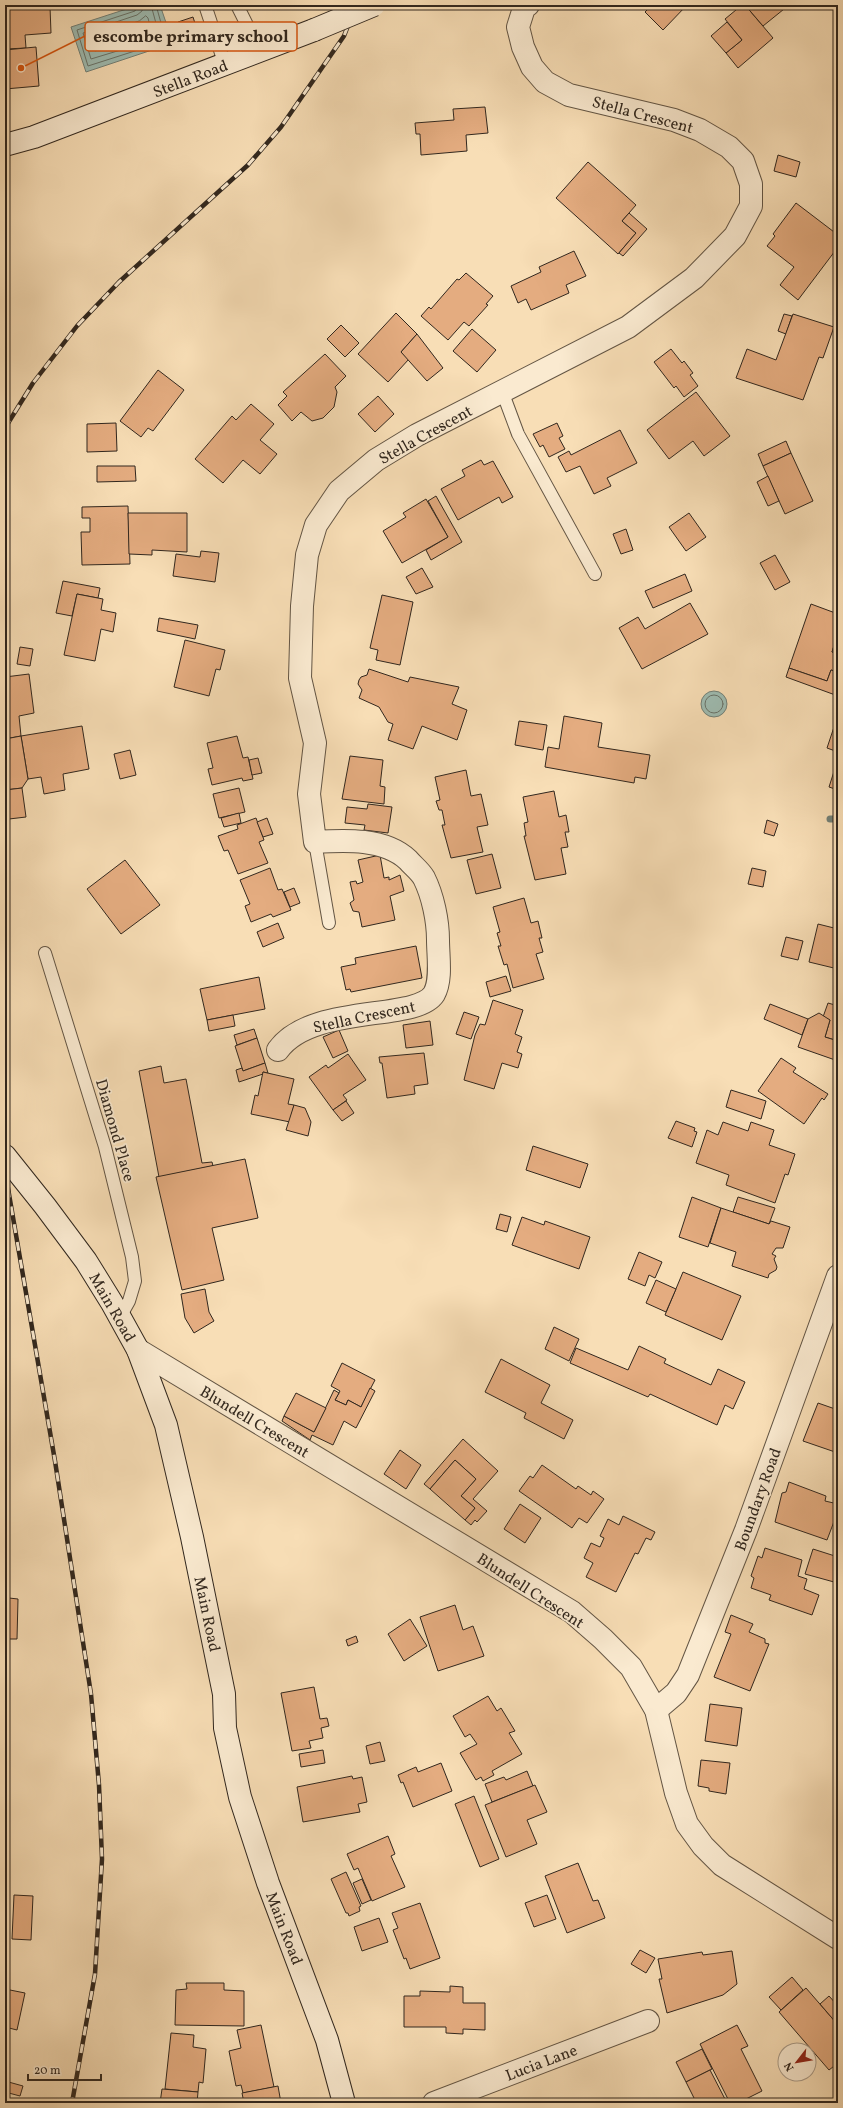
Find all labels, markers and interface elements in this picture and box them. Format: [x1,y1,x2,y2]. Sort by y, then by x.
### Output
callout: escombe primary school [85,22,297,51]
text: escombe primary school [93,26,289,49]
street label: Stella Road [150,55,231,104]
street label: Stella Crescent [589,92,696,140]
street label: Stella Crescent [375,401,477,471]
street label: Stella Crescent [311,996,418,1040]
street label: Diamond Place [89,1077,139,1184]
street label: Main Road [83,1269,140,1347]
street label: Blundell Crescent [195,1381,313,1464]
street label: Boundary Road [730,1445,788,1554]
street label: Blundell Crescent [472,1549,588,1635]
street label: Main Road [187,1575,225,1654]
street label: Main Road [259,1889,307,1968]
street label: Lucia Lane [503,2040,581,2088]
north arrow [777,2042,817,2082]
scale bar [28,2056,101,2082]
text: N [781,2059,798,2074]
text: 20 m [34,2063,61,2079]

